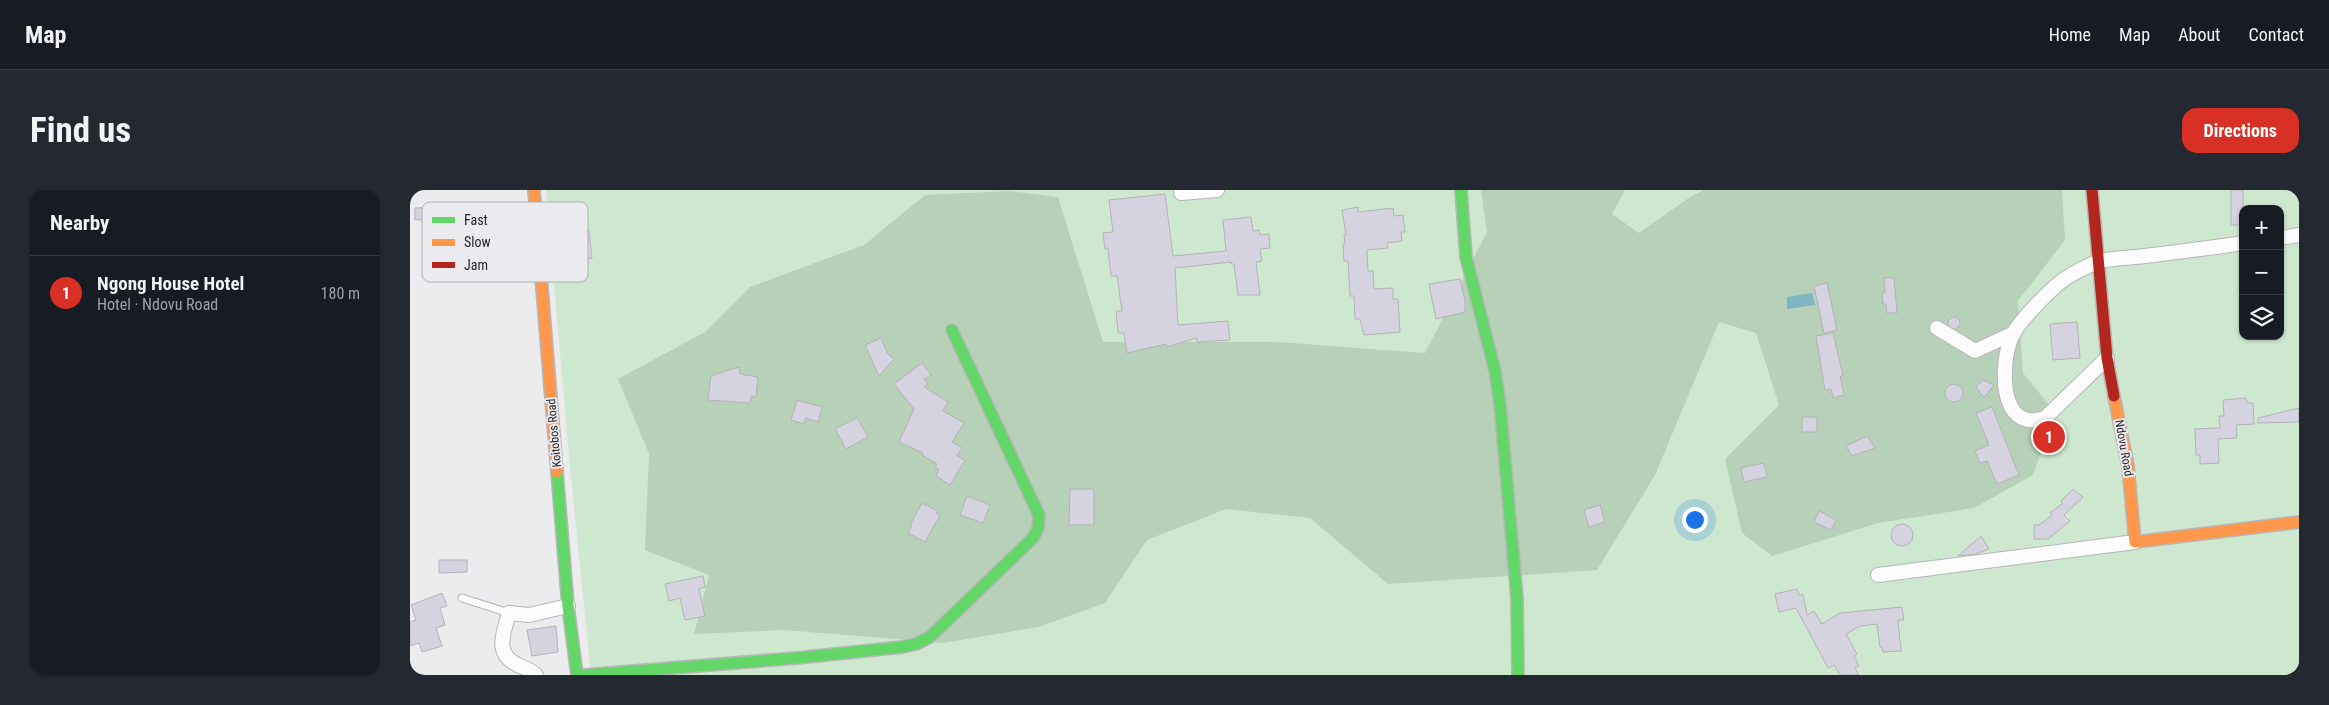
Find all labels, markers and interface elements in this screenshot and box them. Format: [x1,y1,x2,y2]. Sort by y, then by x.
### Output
text: Map [25,21,66,49]
text: Home [2049,24,2091,45]
text: Map [2119,24,2150,45]
text: About [2178,24,2220,45]
text: Contact [2248,24,2304,45]
button: Directions [2182,108,2299,153]
text: Find us [30,110,131,151]
legend [422,202,588,282]
map controls [2239,205,2284,340]
button: + [2239,205,2284,250]
text: Nearby [50,211,109,235]
text: Fast [464,212,488,228]
text: Slow [464,234,491,250]
button: − [2239,250,2284,295]
text: Jam [464,257,488,273]
text: Ngong House Hotel [97,272,244,295]
text: 1 [62,284,70,303]
text: 180 m [321,284,360,303]
text: Hotel · Ndovu Road [97,295,218,314]
button: layers [2239,295,2284,340]
street label: Koitobos Road [544,398,564,468]
pin: 1 [2033,418,2065,456]
street label: Ndovu Road [2112,419,2136,477]
your location [1682,507,1708,533]

